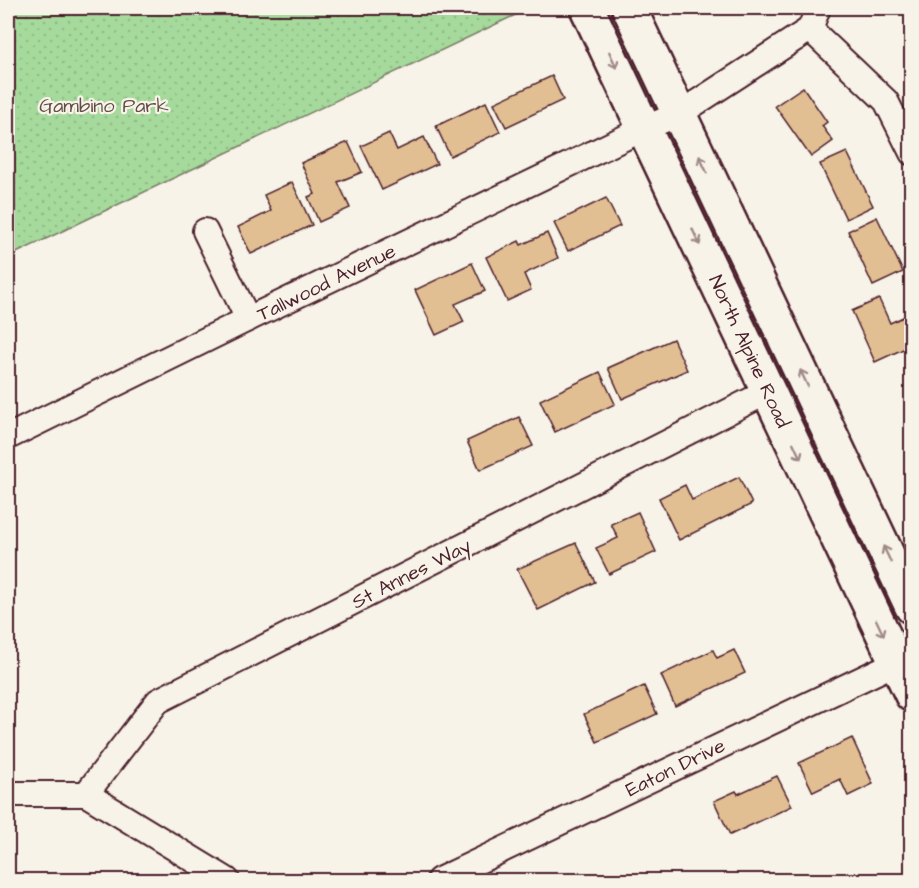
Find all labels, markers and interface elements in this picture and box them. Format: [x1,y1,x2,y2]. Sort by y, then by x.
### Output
one-way arrow [607,51,619,69]
park label: Gambino Park [39,92,169,120]
one-way arrow [696,155,708,173]
one-way arrow [690,227,702,245]
street label: Tallwood Avenue [253,237,401,329]
street label: North Alpine Road [701,270,797,432]
one-way arrow [798,369,809,387]
one-way arrow [792,441,804,459]
street label: St Annes Way [347,532,476,617]
one-way arrow [880,546,892,564]
one-way arrow [874,618,886,636]
street label: Eaton Drive [621,732,730,804]

